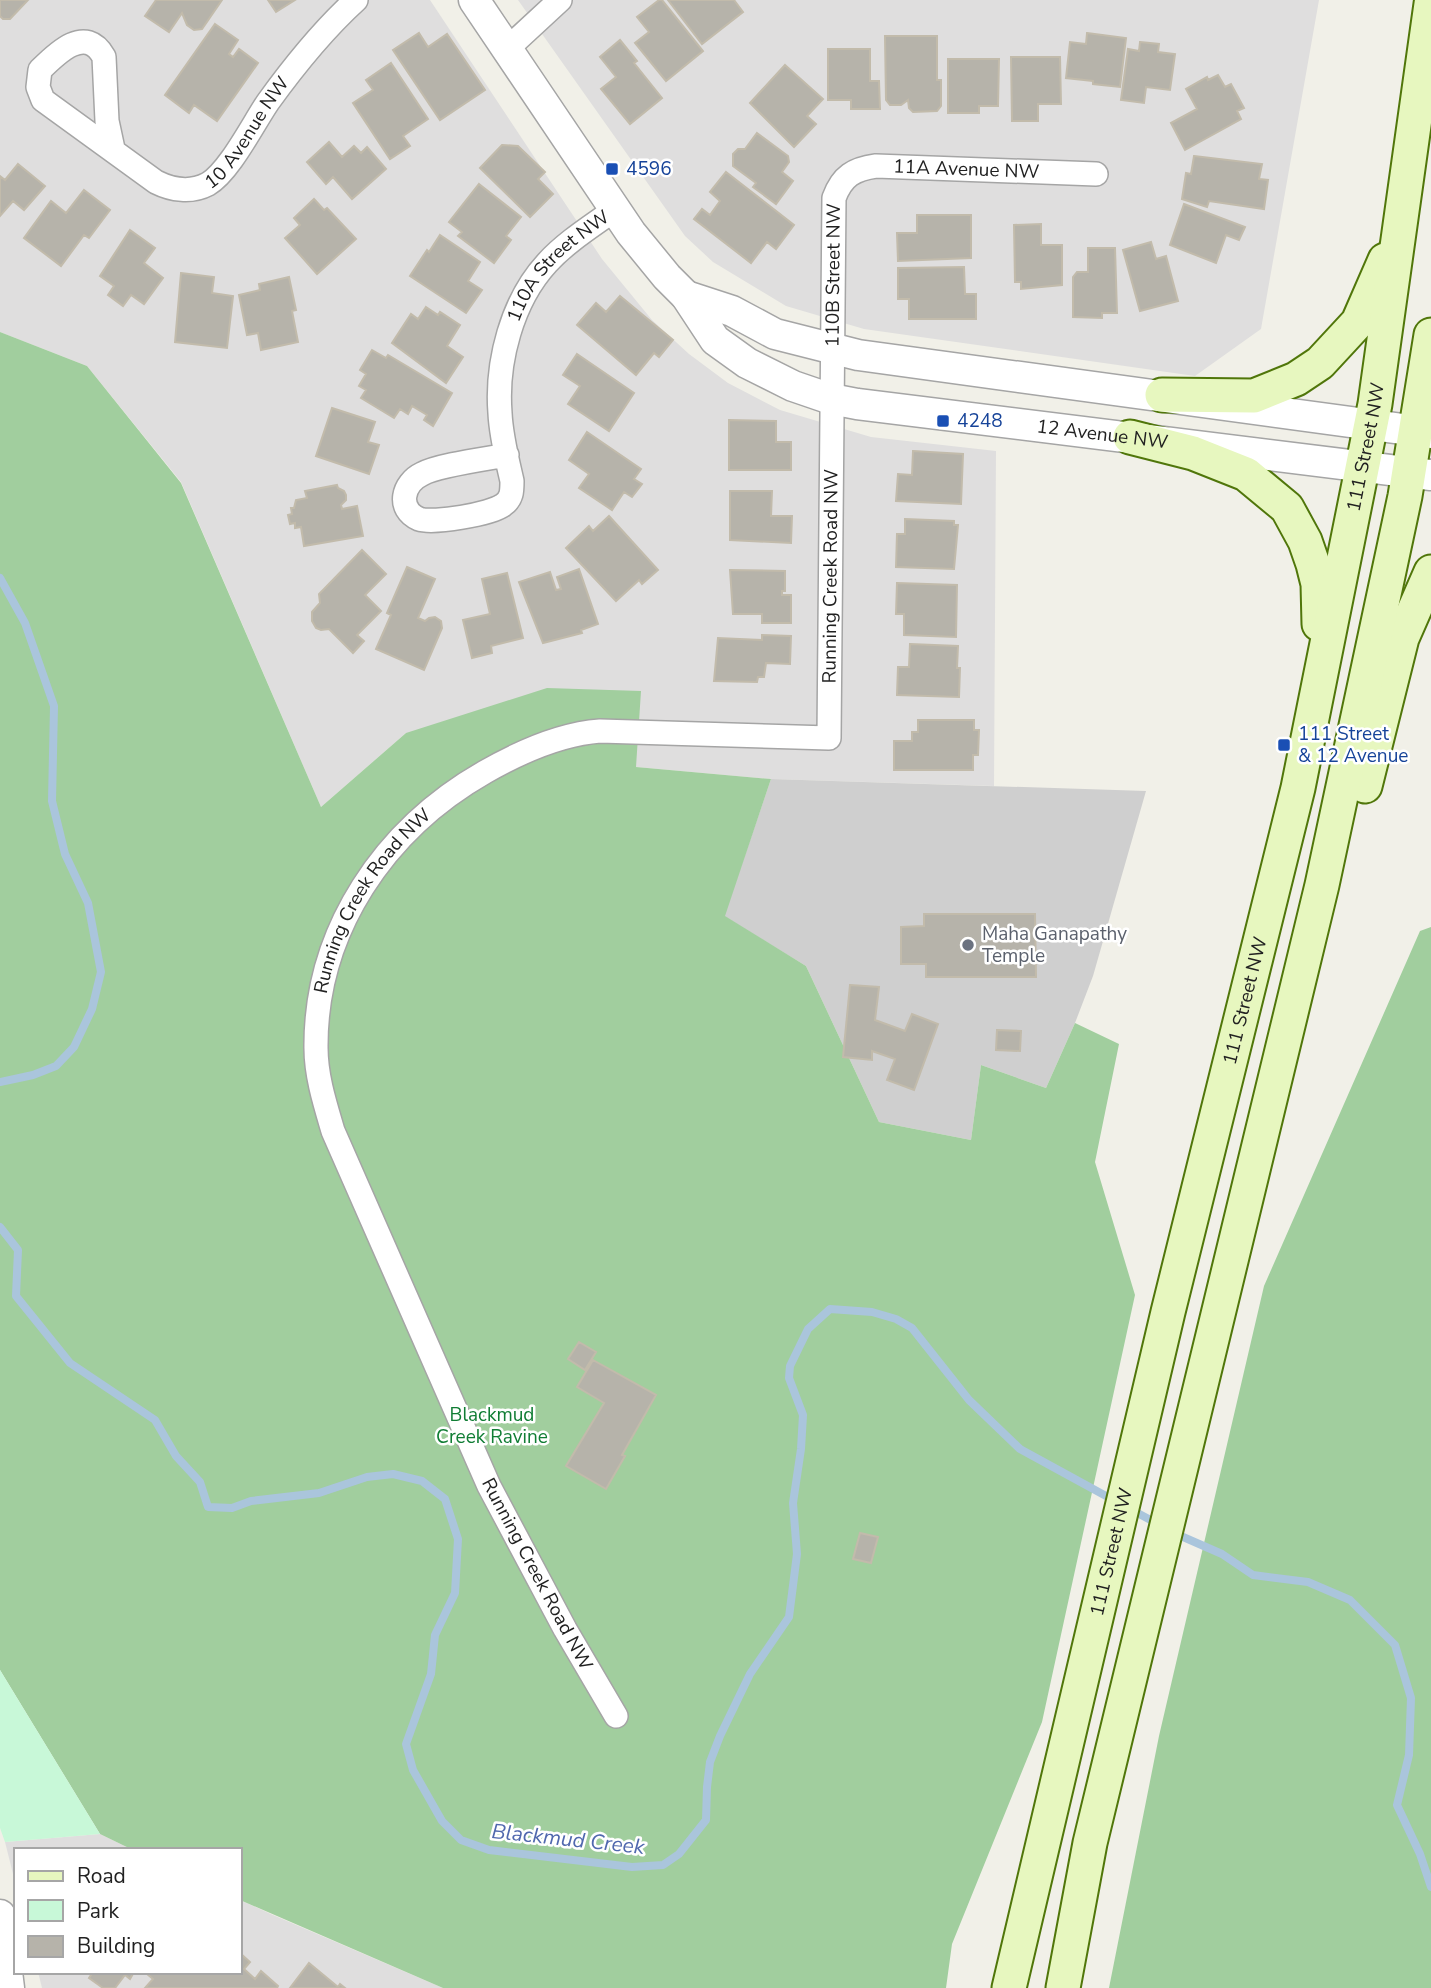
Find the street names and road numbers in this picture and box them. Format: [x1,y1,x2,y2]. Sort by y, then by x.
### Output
street label: 10 Avenue NW [199,71,296,195]
street label: 11A Avenue NW [893,154,1040,185]
street label: 110B Street NW [820,203,847,347]
street label: 110A Street NW [501,204,615,326]
street label: 111 Street NW [1341,381,1391,514]
street label: 12 Avenue NW [1035,413,1170,455]
street label: Running Creek Road NW [817,469,844,684]
street label: Running Creek Road NW [308,802,437,996]
street label: 111 Street NW [1217,934,1274,1068]
street label: Running Creek Road NW [475,1473,599,1675]
street label: 111 Street NW [1084,1485,1139,1619]

